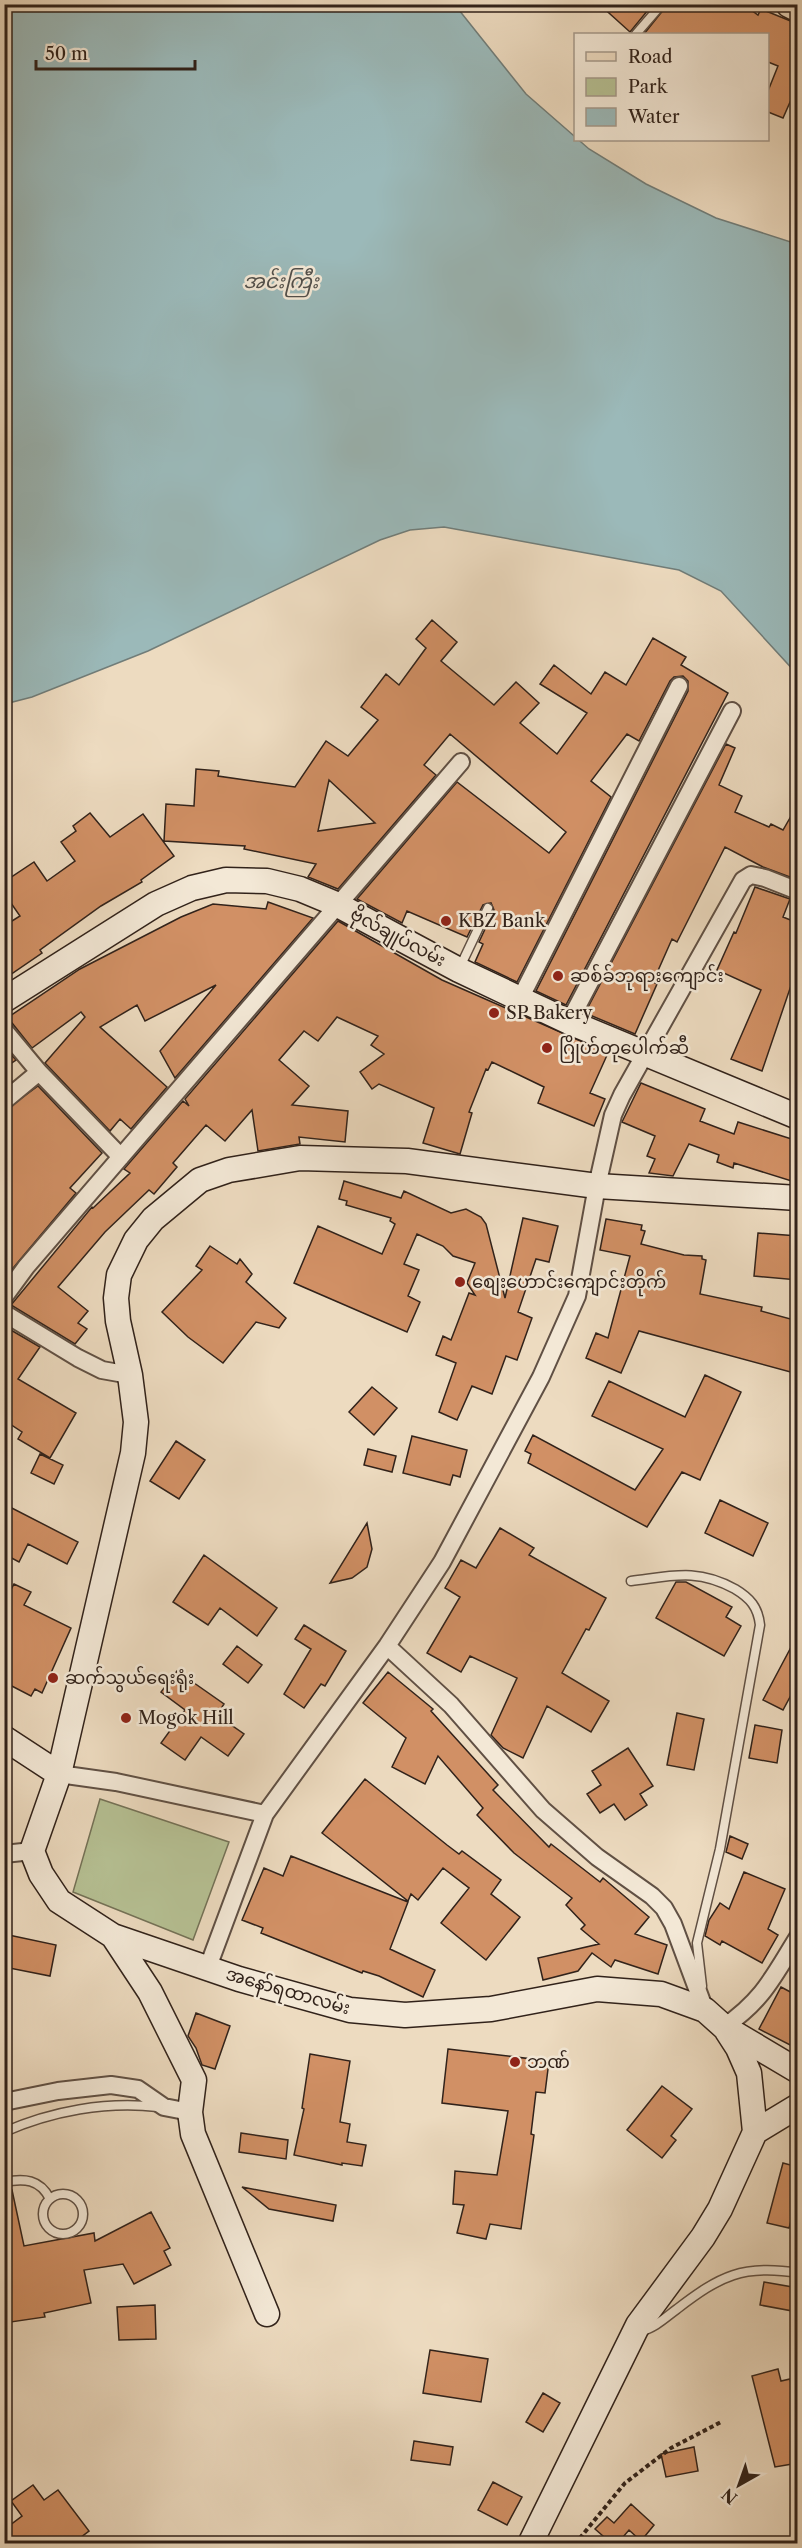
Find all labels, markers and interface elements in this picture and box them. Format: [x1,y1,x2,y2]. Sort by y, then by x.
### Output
scale bar [36,33,195,71]
legend [574,33,769,141]
text: 50 m [45,43,88,65]
text: Road [628,46,673,68]
text: Park [628,76,669,98]
text: Water [627,106,680,128]
water label: အင်းကြီး [243,267,320,298]
street label: ဗိုလ်‌ချုပ်‌လမ်း [345,900,451,975]
place label: KBZ Bank [458,910,547,932]
marker: KBZ Bank [439,914,453,928]
place label: ဆစ်ခ်ဘုရားကျောင်း [570,963,724,991]
marker: ဆစ်ခ်ဘုရားကျောင်း [551,969,565,983]
place label: SP Bakery [506,1002,593,1024]
marker: SP Bakery [487,1006,501,1020]
place label: ဂြိုဟ်တုပေါက်ဆီ [559,1034,689,1063]
marker: ဂြိုဟ်တုပေါက်ဆီ [540,1041,554,1055]
place label: စျေးဟောင်းကျောင်းတိုက် [472,1268,666,1297]
marker: စျေးဟောင်းကျောင်းတိုက် [453,1275,467,1289]
place label: ဆက်သွယ်ရေးရုံး [65,1665,194,1693]
marker: ဆက်သွယ်ရေးရုံး [46,1671,60,1685]
place label: Mogok Hill [138,1707,234,1729]
marker: Mogok Hill [119,1711,133,1725]
street label: အ‌နော်‌ရထာလမ်း [222,1961,353,2023]
place label: ဘဏ် [527,2049,570,2073]
marker: ဘဏ် [508,2055,522,2069]
north arrow [709,2455,769,2515]
text: N [718,2484,741,2509]

